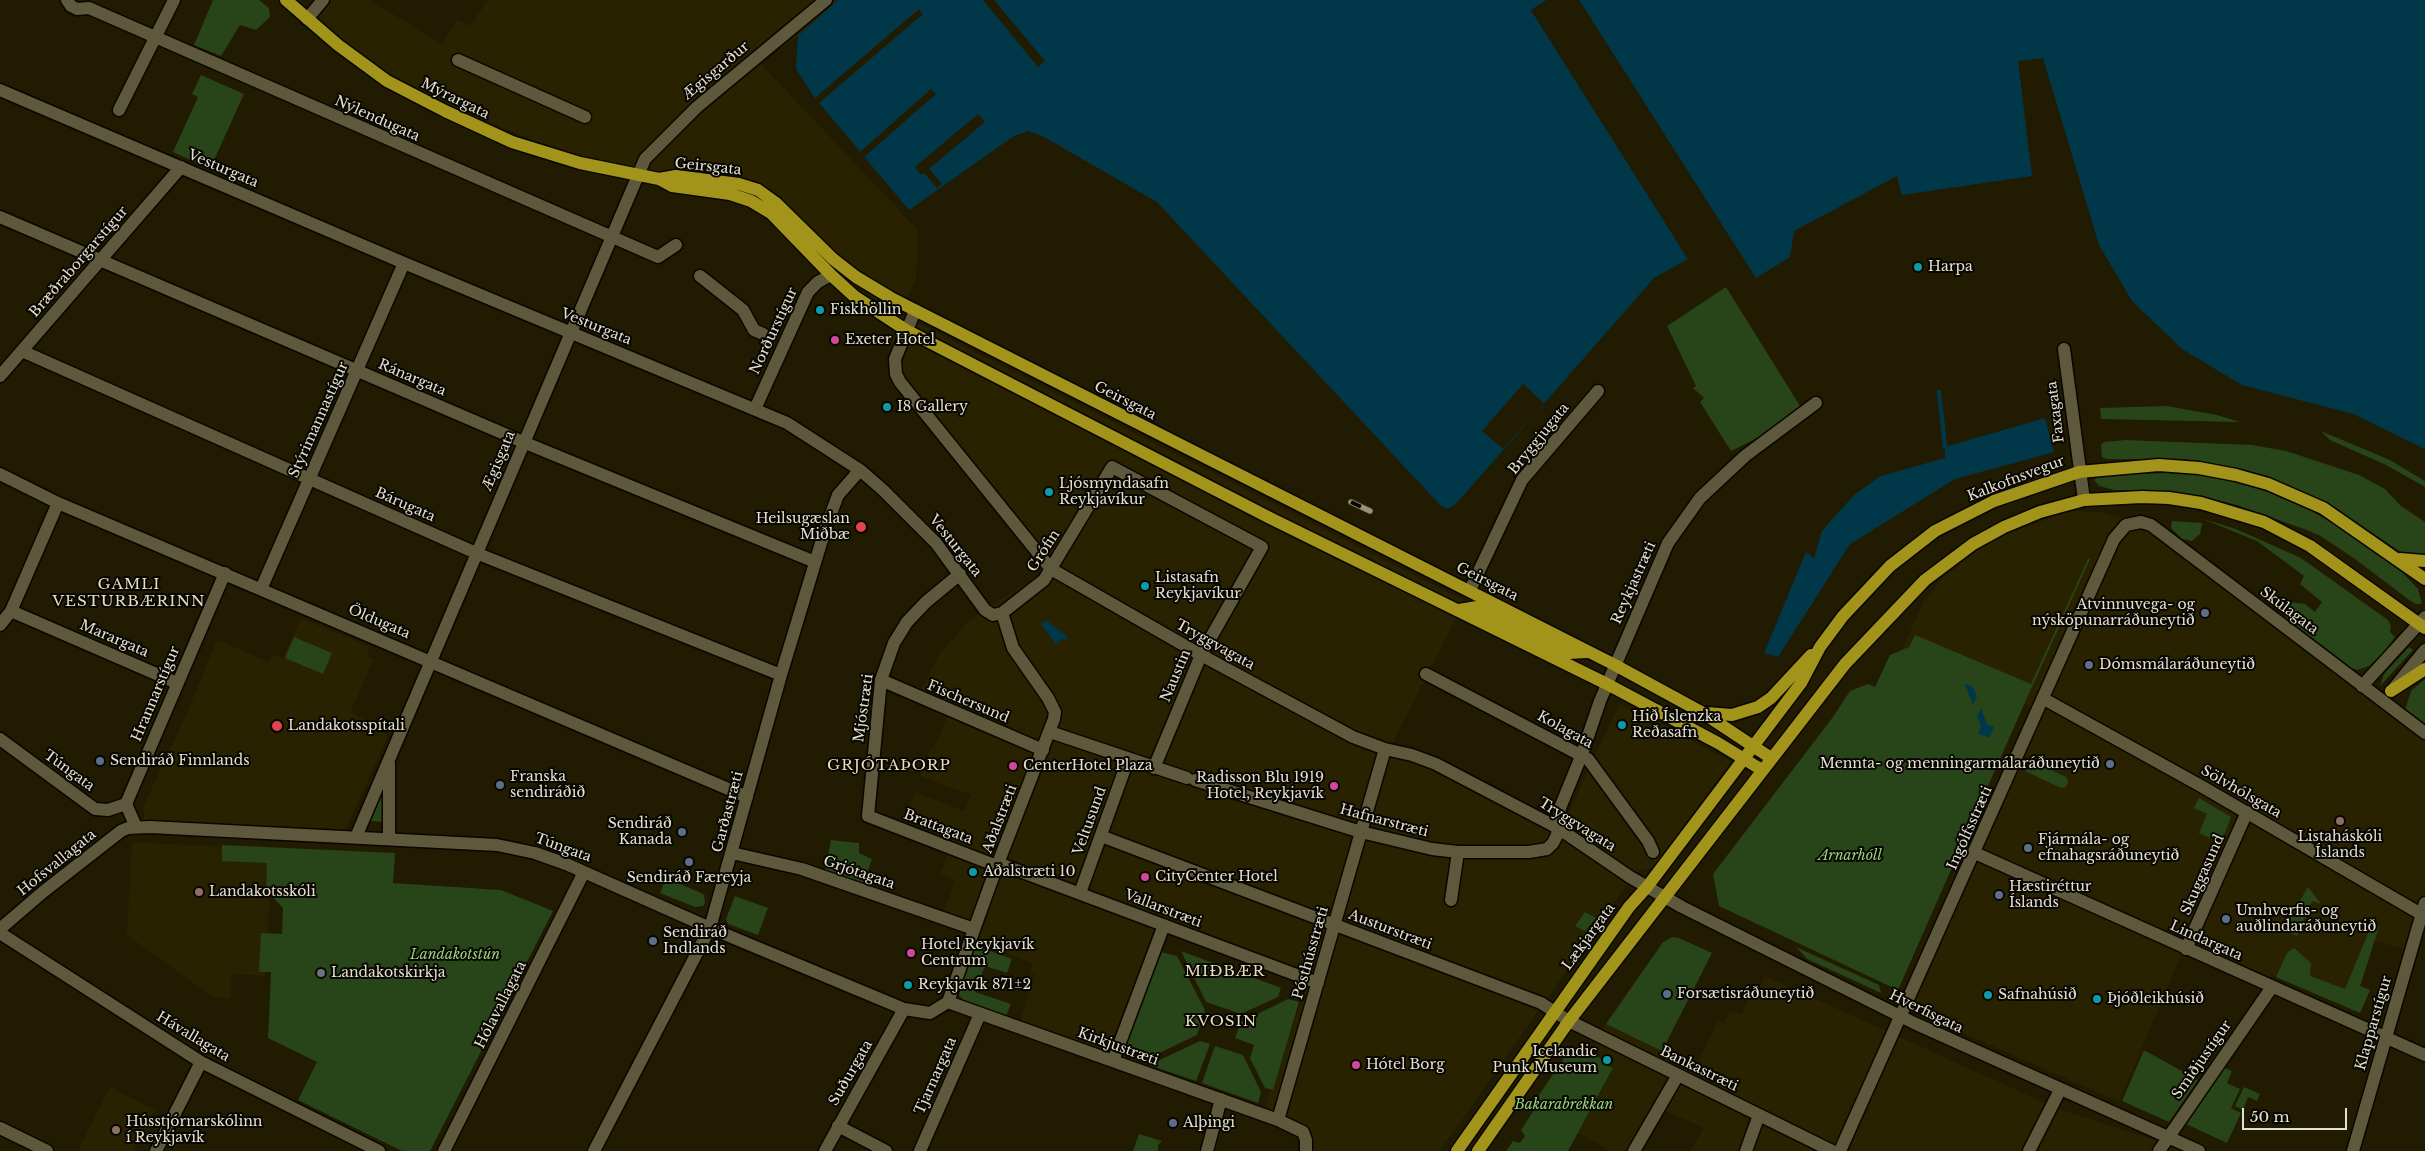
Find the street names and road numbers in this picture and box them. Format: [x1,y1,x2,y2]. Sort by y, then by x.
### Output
street label: Ægisgarður [679,38,753,104]
street label: Mýrargata [418,75,492,123]
street label: Nýlendugata [332,93,422,145]
street label: Vesturgata [185,147,261,191]
street label: Geirsgata [674,155,742,179]
street label: Bræðraborgarstígur [26,203,132,321]
street label: Norðurstígur [747,285,801,377]
street label: Vesturgata [558,305,634,349]
street label: Ránargata [376,356,448,400]
street label: Stýrimannastígur [286,359,352,481]
street label: Geirsgata [1091,378,1159,424]
street label: Faxagata [2044,380,2068,444]
street label: Bryggjugata [1505,400,1573,478]
street label: Ægisgata [479,429,519,493]
street label: Kalkofnsvegur [1965,453,2067,505]
street label: Bárugata [372,484,438,526]
street label: Vesturgata [925,512,985,580]
street label: Grófin [1024,527,1064,575]
street label: Reykjastræti [1608,539,1660,627]
street label: Geirsgata [1453,559,1521,605]
street label: Skúlagata [2257,584,2321,638]
street label: Öldugata [346,601,412,643]
street label: Tryggvagata [1173,616,1257,674]
street label: Marargata [77,617,151,661]
street label: Hrannarstígur [128,644,184,744]
street label: Naustin [1157,647,1195,705]
street label: Mjóstræti [851,673,877,743]
street label: Fischersund [925,677,1011,727]
street label: Kolagata [1534,708,1596,752]
street label: Túngata [40,747,98,795]
street label: Sölvhólsgata [2198,762,2284,822]
street label: Garðastræti [709,770,747,854]
street label: Aðalstræti [979,782,1021,856]
street label: Veltusund [1070,784,1110,858]
street label: Ingólfsstræti [1944,784,1996,872]
street label: Tryggvagata [1535,795,1619,855]
street label: Hafnarstræti [1338,801,1430,841]
street label: Brattagata [901,806,975,848]
street label: Hofsvallagata [14,826,100,900]
street label: Túngata [533,830,593,866]
street label: Skuggasund [2178,832,2228,918]
street label: Grjótagata [821,853,897,893]
street label: Vallarstræti [1122,887,1204,931]
street label: Lækjargata [1559,900,1619,974]
street label: Pósthússtræti [1290,905,1332,1001]
street label: Austurstræti [1346,906,1434,954]
street label: Lindargata [2167,918,2245,964]
street label: Hólavallagata [472,958,530,1052]
street label: Klapparstígur [2352,974,2396,1072]
street label: Hverfisgata [1886,987,1966,1037]
street label: Hávallagata [153,1009,233,1065]
street label: Smiðjustígur [2169,1017,2235,1103]
street label: Kirkjustræti [1075,1025,1161,1069]
street label: Tjarnargata [911,1035,961,1117]
street label: Suðurgata [826,1037,876,1109]
street label: Bankastræti [1657,1043,1741,1095]

